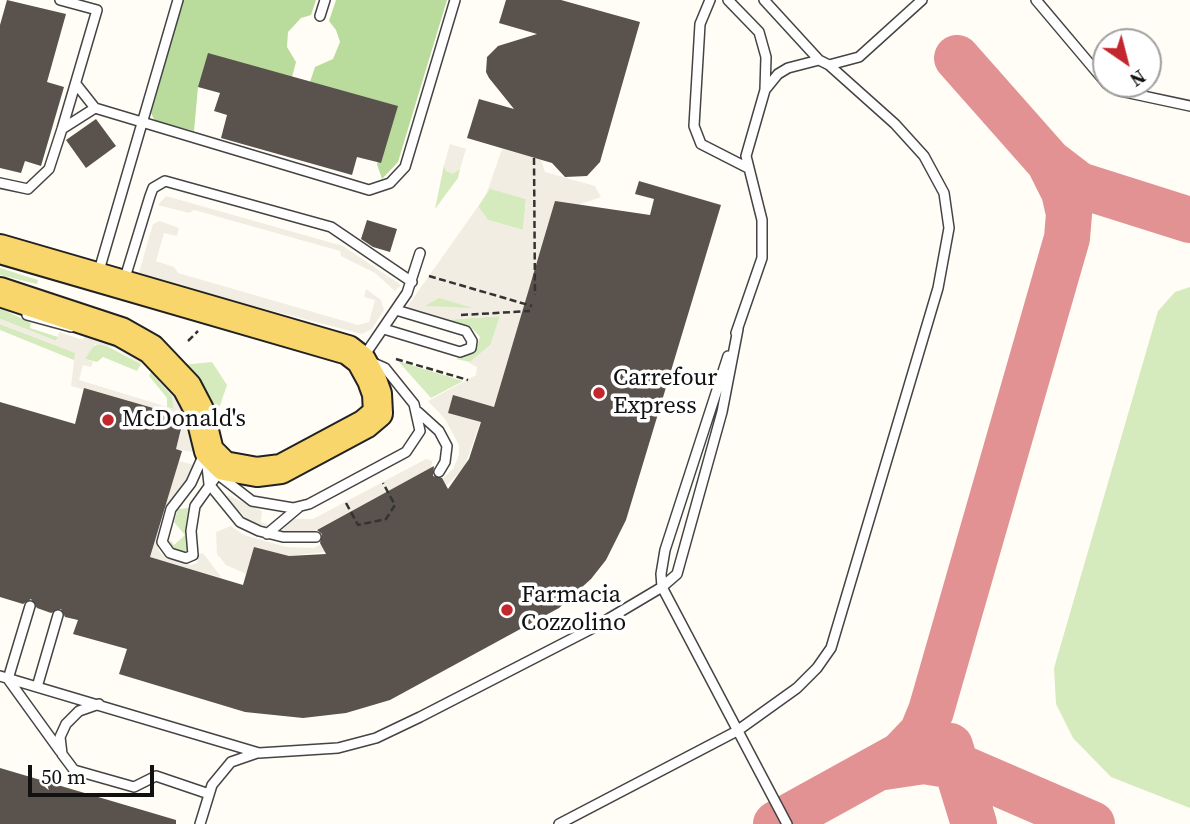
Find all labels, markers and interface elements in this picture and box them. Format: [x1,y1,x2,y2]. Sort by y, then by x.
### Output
north arrow [1092,28,1162,98]
text: N [1125,64,1151,93]
place label: Carrefour Express [613,365,718,421]
marker: Carrefour Express [591,385,607,401]
place label: McDonald's [122,406,246,434]
marker: McDonald's [100,412,116,428]
place label: Farmacia Cozzolino [521,582,626,638]
marker: Farmacia Cozzolino [499,602,515,618]
scale bar [32,750,158,794]
text: 50 m [41,762,86,791]

